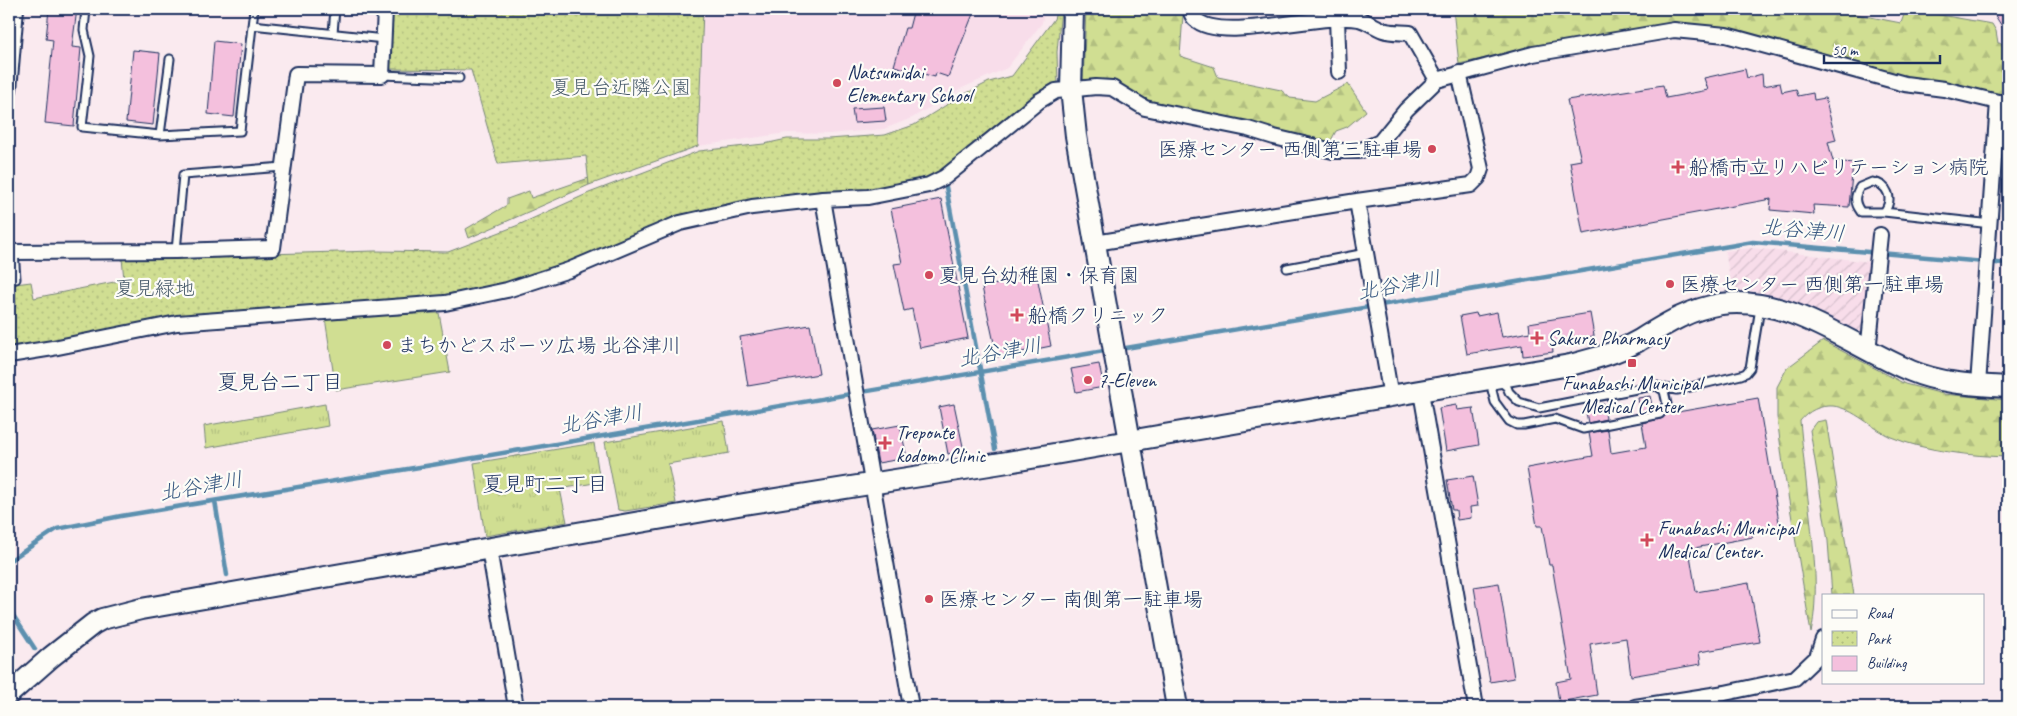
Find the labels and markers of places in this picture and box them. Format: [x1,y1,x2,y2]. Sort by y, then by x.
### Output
place label: Natsumidai Elementary School [847,60,975,108]
marker: Natsumidai Elementary School [831,77,843,89]
place label: 医療センター 西側第三駐車場 [1158,137,1422,162]
marker: 医療センター 西側第三駐車場 [1426,143,1438,155]
place label: 船橋市立リハビリテーション病院 [1689,155,1989,180]
marker: 船橋市立リハビリテーション病院 [1671,160,1685,174]
place label: 夏見台幼稚園・保育園 [939,263,1139,288]
marker: 夏見台幼稚園・保育園 [923,269,935,281]
place label: 医療センター 西側第一駐車場 [1680,272,1944,297]
marker: 医療センター 西側第一駐車場 [1664,278,1676,290]
place label: 船橋クリニック [1028,303,1168,328]
marker: 船橋クリニック [1010,308,1024,322]
place label: Sakura Pharmacy [1547,326,1671,351]
marker: Sakura Pharmacy [1531,332,1543,344]
place label: まちかどスポーツ広場 北谷津川 [397,333,681,358]
marker: まちかどスポーツ広場 北谷津川 [381,339,393,351]
marker: Funabashi Municipal Medical Center [1626,357,1638,369]
place label: 7-Eleven [1098,368,1157,393]
place label: Funabashi Municipal Medical Center [1562,371,1705,419]
marker: 7-Eleven [1082,374,1094,386]
place label: Treponte kodomo Clinic [896,420,986,468]
marker: Treponte kodomo Clinic [878,436,892,450]
place label: Funabashi Municipal Medical Center. [1658,516,1801,564]
marker: Funabashi Municipal Medical Center. [1640,533,1654,547]
place label: 医療センター 南側第一駐車場 [939,587,1203,612]
marker: 医療センター 南側第一駐車場 [923,593,935,605]

